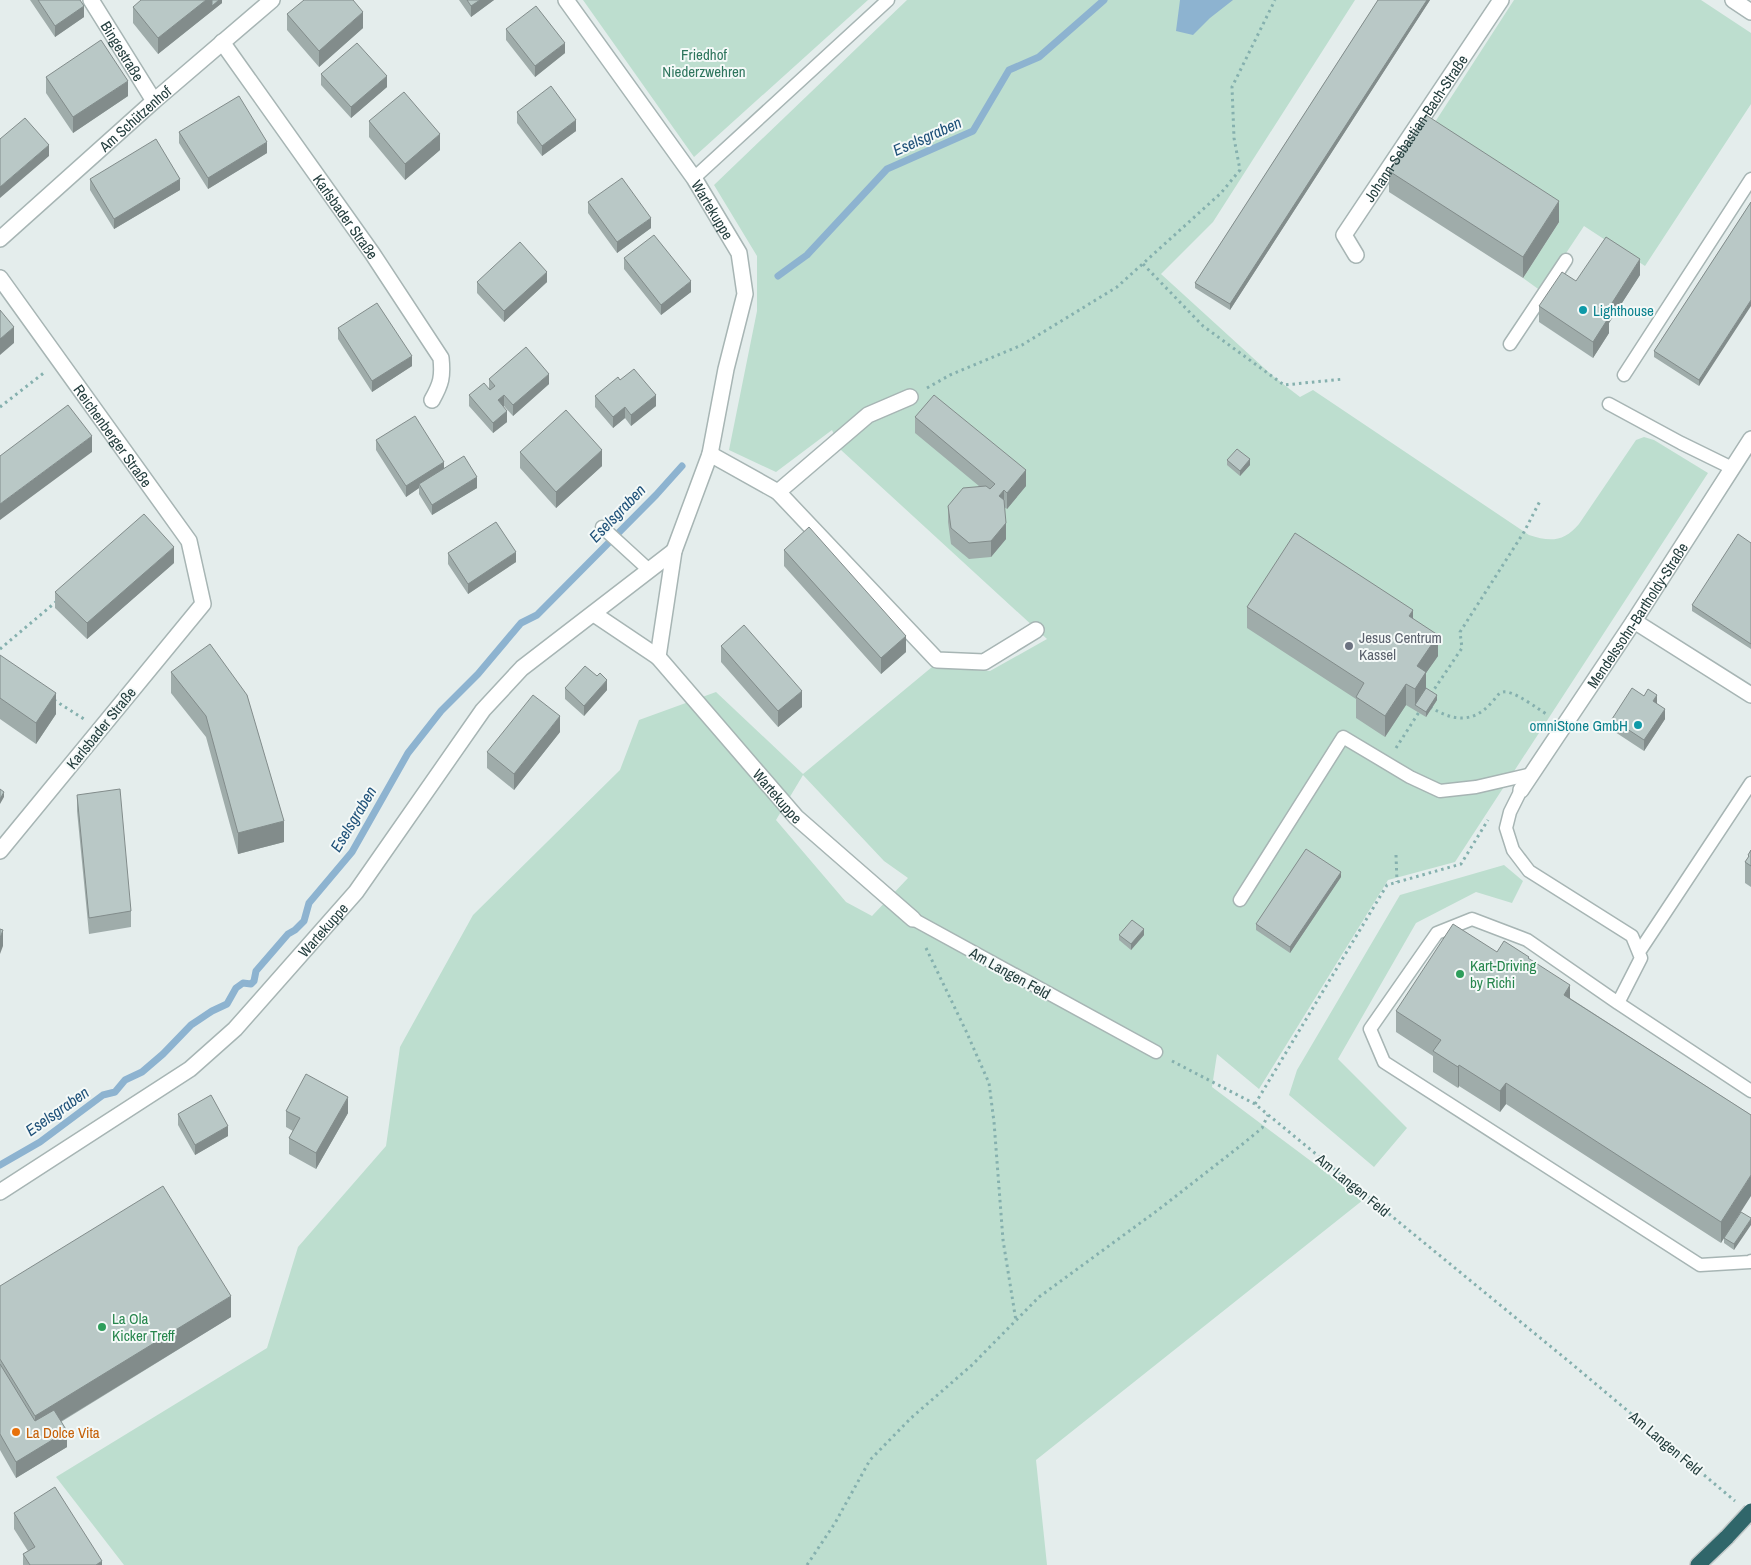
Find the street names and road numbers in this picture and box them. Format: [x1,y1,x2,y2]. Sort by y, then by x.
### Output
street label: Bingestraße [96,17,149,85]
street label: Johann-Sebastian-Bach-Straße [1359,50,1472,206]
street label: Am Schützenhof [93,80,176,157]
street label: Karlsbader Straße [308,170,384,263]
street label: Wartekuppe [687,176,739,243]
street label: Reichenberger Straße [69,380,157,491]
street label: Mendelssohn-Bartholdy-Straße [1582,538,1693,692]
street label: Karlsbader Straße [61,682,141,773]
street label: Wartekuppe [748,764,807,828]
street label: Wartekuppe [293,898,352,961]
street label: Am Langen Feld [965,942,1054,1004]
street label: Am Langen Feld [1311,1148,1394,1221]
street label: Am Langen Feld [1624,1405,1707,1480]

